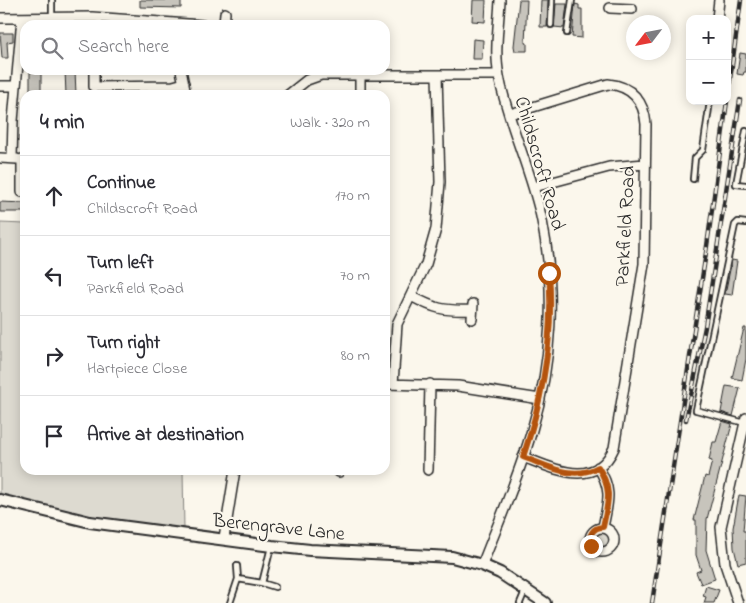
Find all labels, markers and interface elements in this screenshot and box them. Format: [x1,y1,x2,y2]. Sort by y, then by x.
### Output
north arrow [626,15,671,60]
map controls [686,15,731,105]
button: + [686,15,731,60]
search box [20,20,390,75]
icon: search [38,34,66,62]
text: Search here [78,34,169,61]
button: − [686,60,731,105]
street label: Childscroft Road [506,93,572,234]
text: 4 min [40,108,84,138]
text: Walk · 320 m [290,111,370,135]
street label: Parkfield Road [609,165,644,287]
text: Continue [87,170,155,197]
icon: ahead [40,182,68,210]
text: 170 m [335,184,370,208]
text: Childscroft Road [87,197,197,221]
text: Turn left [87,250,154,277]
icon: left [40,262,68,290]
route start [538,262,561,285]
text: 70 m [340,264,370,288]
text: Parkfield Road [87,277,184,301]
text: Turn right [87,330,160,357]
icon: right [40,342,68,370]
text: 80 m [341,344,370,368]
text: Hartpiece Close [87,357,187,381]
icon: arrive [40,422,68,450]
text: Arrive at destination [87,422,244,449]
street label: Berengrave Lane [210,507,346,551]
route end [580,535,603,558]

